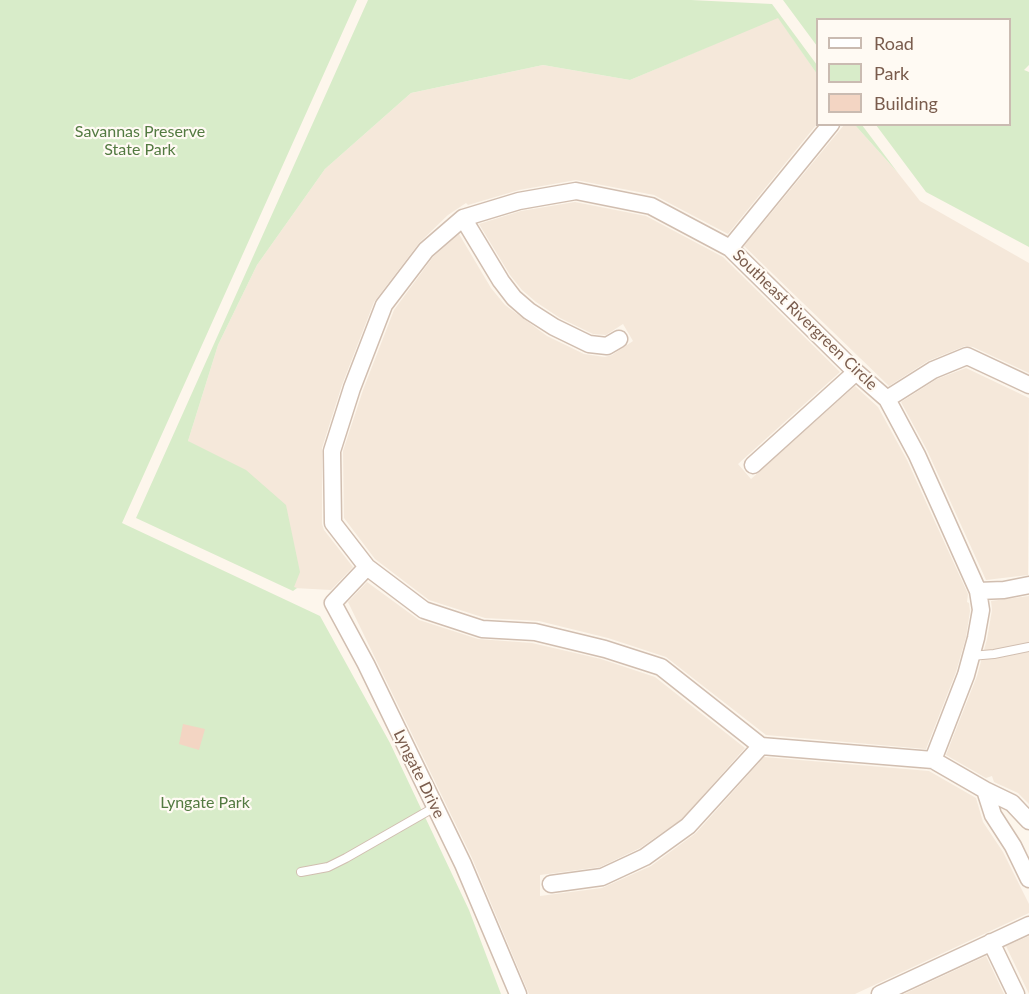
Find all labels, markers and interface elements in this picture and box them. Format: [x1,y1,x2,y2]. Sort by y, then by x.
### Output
legend [816,18,1011,126]
text: Road [874,32,914,54]
text: Park [874,62,909,84]
text: Building [874,92,938,114]
park label: Savannas Preserve State Park [75,122,205,160]
street label: Southeast Rivergreen Circle [729,246,881,394]
street label: Lyngate Drive [389,726,449,822]
park label: Lyngate Park [160,793,250,813]

